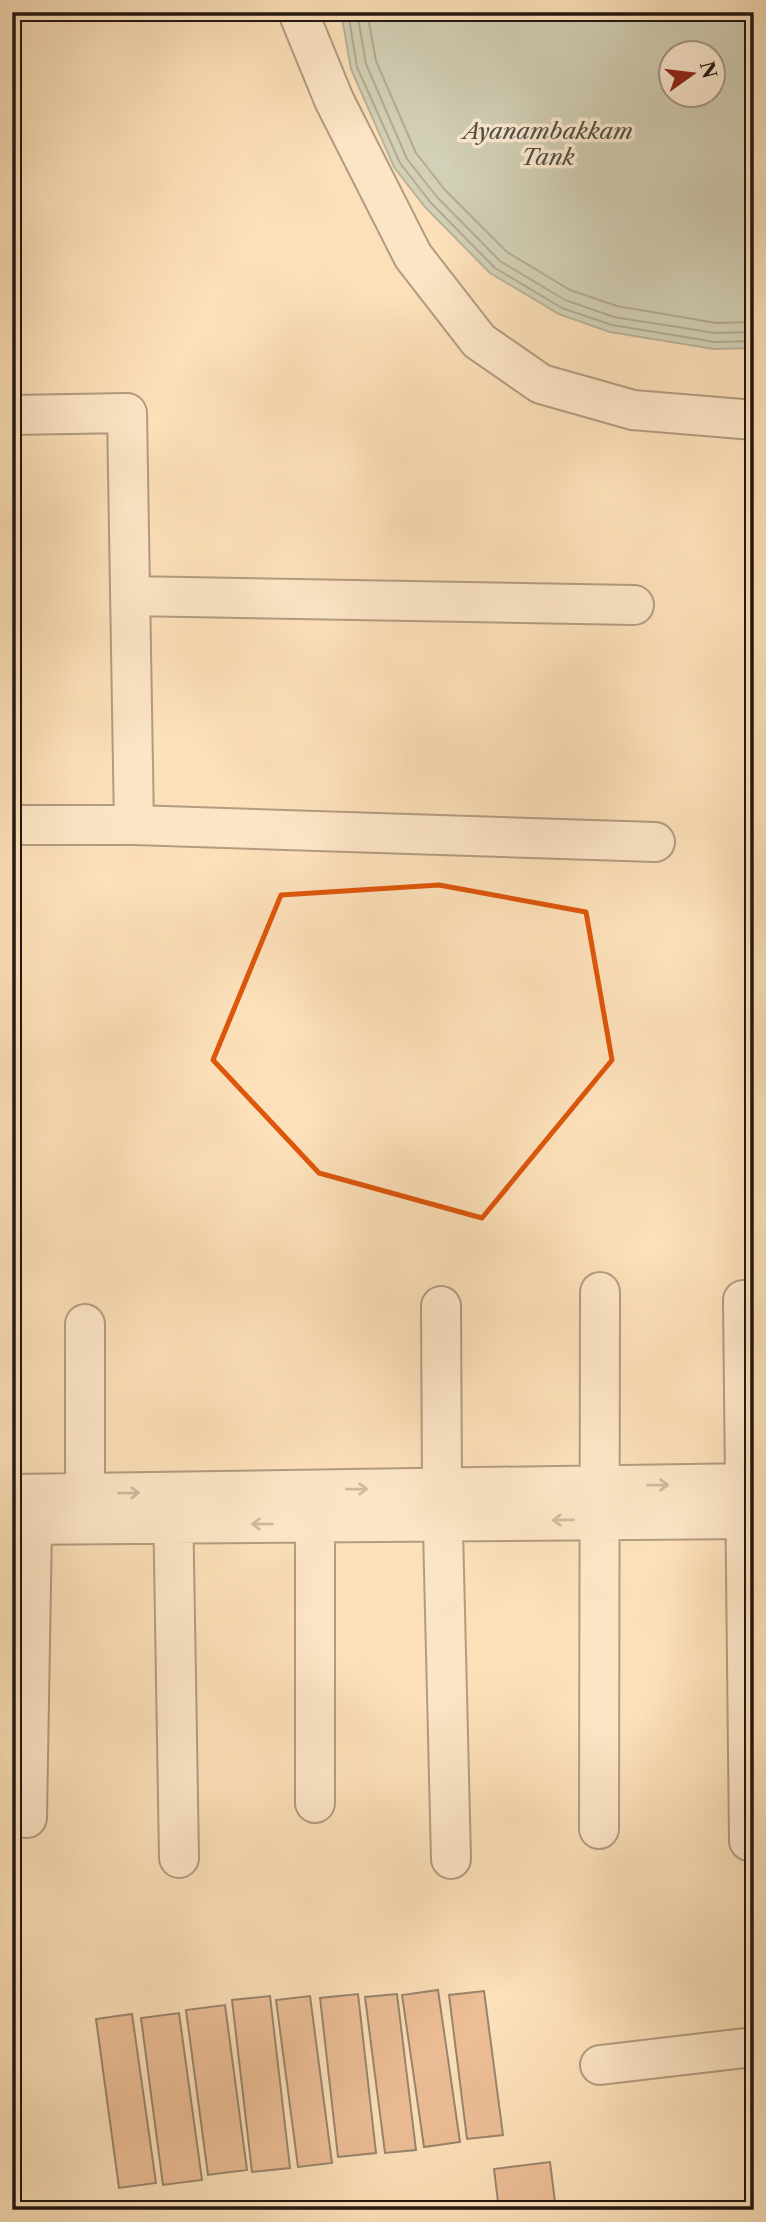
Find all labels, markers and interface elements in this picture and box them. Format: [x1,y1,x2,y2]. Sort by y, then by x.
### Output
north arrow [658,38,728,108]
text: N [695,59,721,81]
water label: Ayanambakkam Tank [460,117,633,171]
one-way arrow [646,1478,669,1491]
one-way arrow [345,1482,368,1496]
one-way arrow [118,1486,141,1499]
one-way arrow [552,1514,575,1527]
one-way arrow [251,1517,274,1530]

